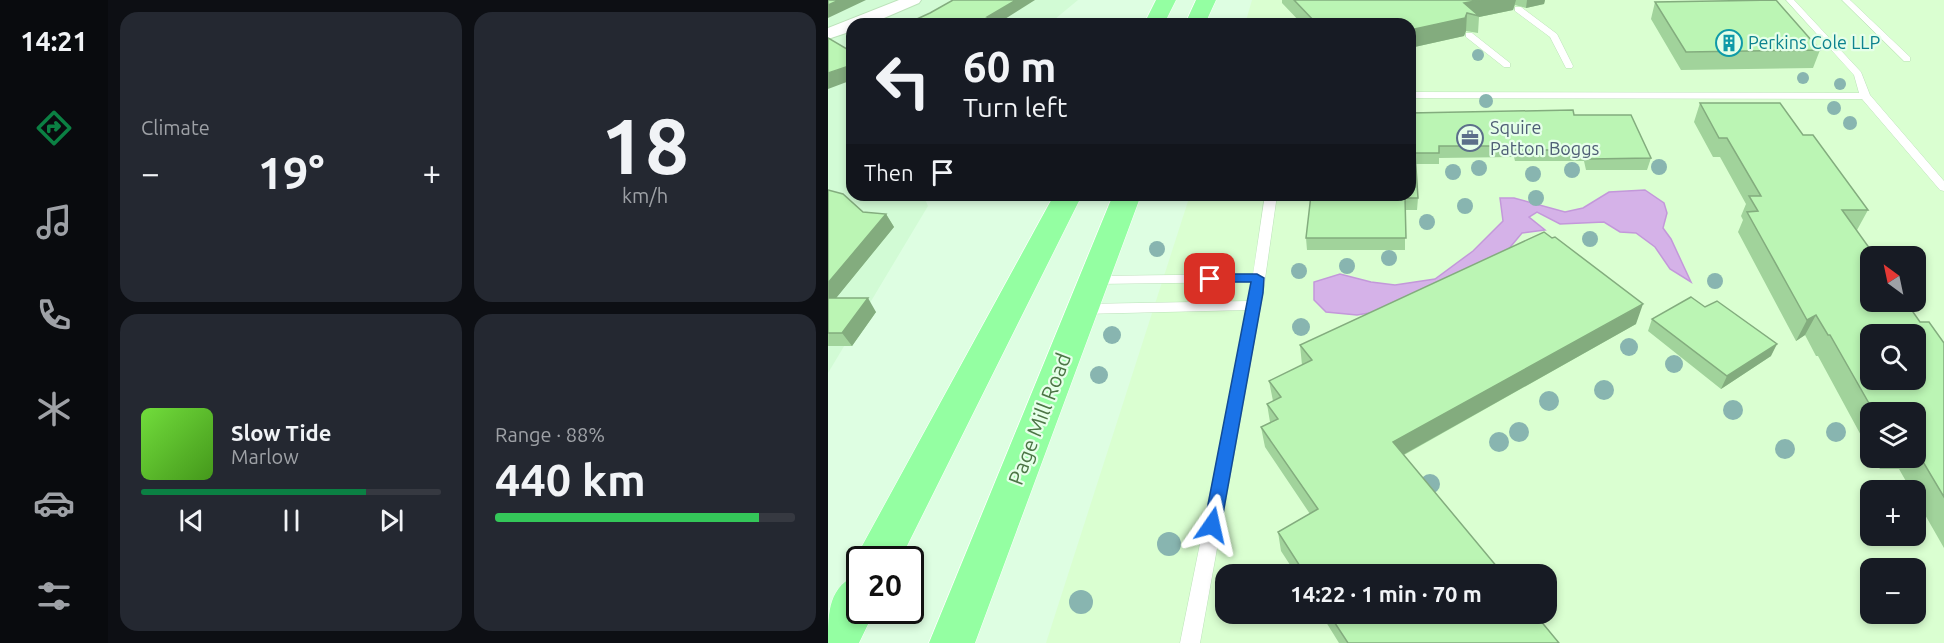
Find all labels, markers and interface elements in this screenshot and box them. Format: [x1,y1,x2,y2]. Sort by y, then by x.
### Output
text: 14:21 [20,26,88,56]
building icon: Perkins Cole LLP [1714,28,1744,58]
place label: Perkins Cole LLP [1748,32,1880,52]
icon: left [864,42,942,120]
text: 60 m [963,43,1057,90]
text: Turn left [963,92,1067,122]
text: 18 [601,101,689,189]
icon: directions [33,107,75,149]
text: Climate [141,116,210,139]
place label: Squire Patton Boggs [1490,117,1600,158]
office icon: Squire Patton Boggs [1455,123,1485,153]
text: 19° [258,147,324,198]
text: − [141,154,160,191]
text: + [422,154,441,191]
icon: arrive [926,156,959,189]
text: Then [864,160,914,185]
text: km/h [622,184,668,207]
icon: music [33,201,75,243]
north arrow [1860,246,1926,312]
map controls [1860,246,1926,624]
pin [1184,253,1235,304]
icon: arrive [1193,262,1226,295]
icon: phone [33,294,75,336]
button: search [1860,324,1926,390]
street label: Page Mill Road [1003,349,1075,488]
icon: climate [33,388,75,430]
button: layers [1860,402,1926,468]
text: Slow Tide [231,420,331,445]
text: Range · 88% [495,423,605,446]
text: Marlow [231,445,299,468]
text: 440 km [495,454,646,505]
button: + [1860,480,1926,546]
icon: car [33,482,75,524]
position arrow [1180,493,1244,557]
icon: previous [175,504,208,537]
icon: pause [275,504,308,537]
icon: next [375,504,408,537]
speed limit sign: 20 [846,546,924,624]
button: − [1860,558,1926,624]
icon: filters [33,575,75,617]
text: 14:22 · 1 min · 70 m [1290,581,1482,606]

